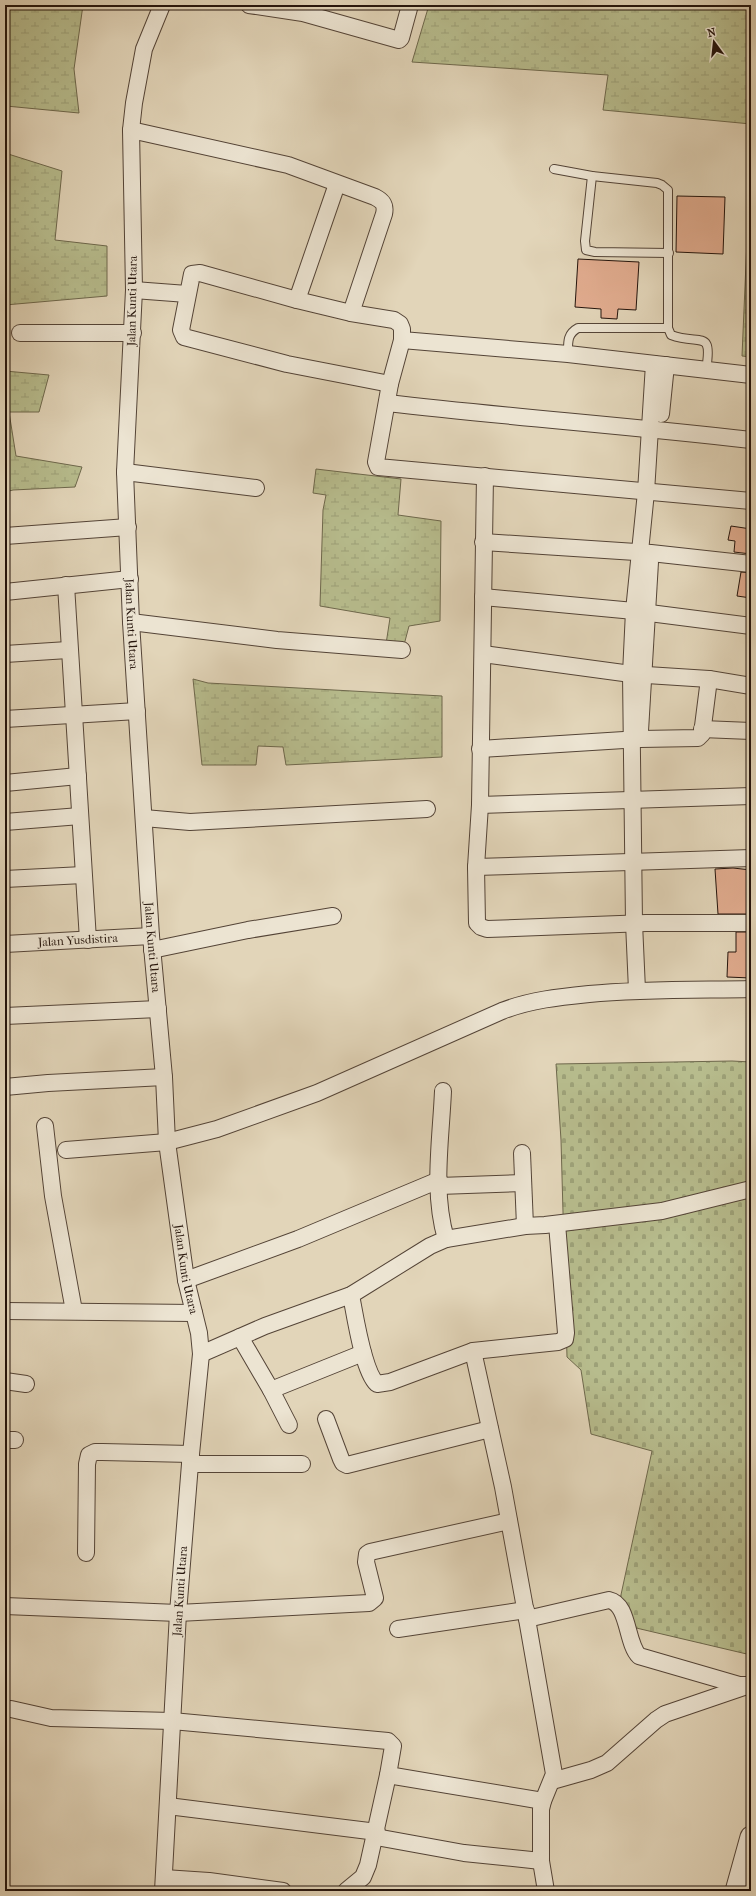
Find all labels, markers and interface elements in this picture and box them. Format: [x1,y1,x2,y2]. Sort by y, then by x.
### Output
north arrow [694,22,734,62]
text: N [706,25,718,40]
street label: Jalan Kunti Utara [124,255,140,347]
street label: Jalan Kunti Utara [122,577,141,670]
street label: Jalan Kunti Utara [142,901,163,994]
street label: Jalan Yusdistira [37,931,119,949]
street label: Jalan Kunti Utara [171,1223,201,1316]
street label: Jalan Kunti Utara [170,1545,190,1638]

